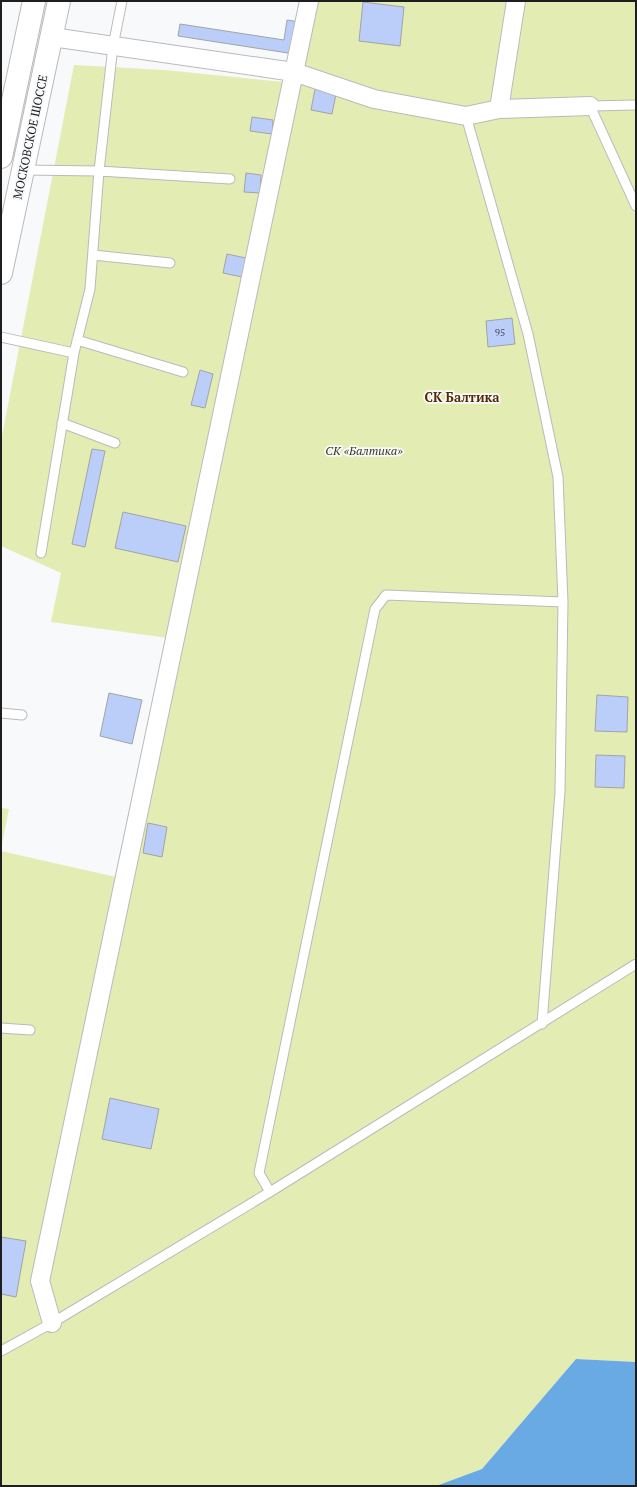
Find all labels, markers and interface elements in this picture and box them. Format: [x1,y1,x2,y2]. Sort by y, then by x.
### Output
street label: МОСКОВСКОЕ ШОССЕ [9,73,51,201]
house number: 95 [495,326,505,339]
district label: СК Балтика [424,388,500,406]
park label: СК «Балтика» [325,443,403,458]

